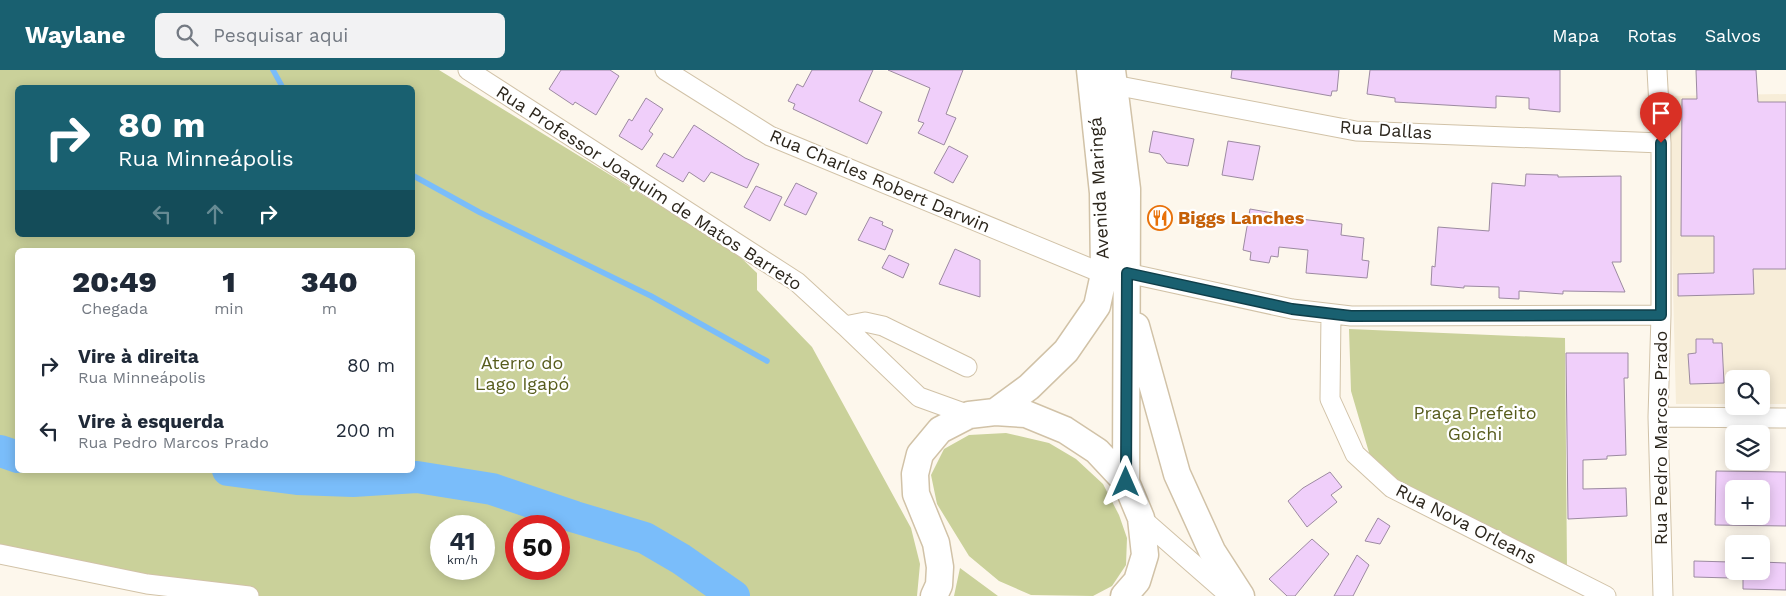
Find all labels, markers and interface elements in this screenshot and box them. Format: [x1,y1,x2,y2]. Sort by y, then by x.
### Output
search box [155,13,505,58]
text: Waylane [25,21,125,49]
icon: search [173,21,201,49]
text: Pesquisar aqui [213,24,348,47]
text: Mapa [1552,25,1599,46]
text: Rotas [1627,25,1677,46]
text: Salvos [1705,25,1761,46]
street label: Rua Professor Joaquim de Matos Barreto [492,81,806,294]
pin [1640,92,1682,143]
icon: arrive [1647,99,1675,127]
text: 80 m [118,104,205,146]
icon: right [35,105,100,170]
street label: Avenida Maringá [1084,116,1113,260]
street label: Rua Dallas [1339,116,1433,143]
street label: Rua Charles Robert Darwin [767,124,994,237]
text: Rua Minneápolis [118,146,294,171]
icon: left [148,200,176,228]
icon: ahead [201,200,229,228]
icon: right [254,200,282,228]
restaurant icon: Biggs Lanches [1147,205,1173,231]
place label: Biggs Lanches [1178,207,1305,228]
text: 20:49 [72,264,157,299]
text: 1 [222,264,236,299]
text: 340 [301,264,358,299]
text: Chegada [81,299,148,318]
text: min [214,299,244,318]
text: m [322,299,337,318]
street label: Rua Pedro Marcos Prado [1650,331,1671,545]
text: Vire à direita [78,345,199,368]
icon: right [35,352,63,380]
park label: Aterro do Lago Igapó [475,352,569,394]
text: 80 m [347,354,395,377]
text: Rua Minneápolis [78,368,206,387]
map controls [1725,370,1770,580]
button: search [1725,370,1770,415]
park label: Praça Prefeito Goichi [1414,402,1536,444]
text: Vire à esquerda [78,410,224,433]
icon: left [35,417,63,445]
text: 200 m [336,419,395,442]
button: layers [1725,425,1770,470]
text: Rua Pedro Marcos Prado [78,433,269,452]
position arrow [1099,455,1151,507]
street label: Rua Nova Orleans [1392,479,1540,568]
button: + [1725,480,1770,525]
speed limit sign: 50 [505,515,570,580]
text: 41 [449,527,476,556]
button: − [1725,535,1770,580]
text: km/h [447,553,478,567]

